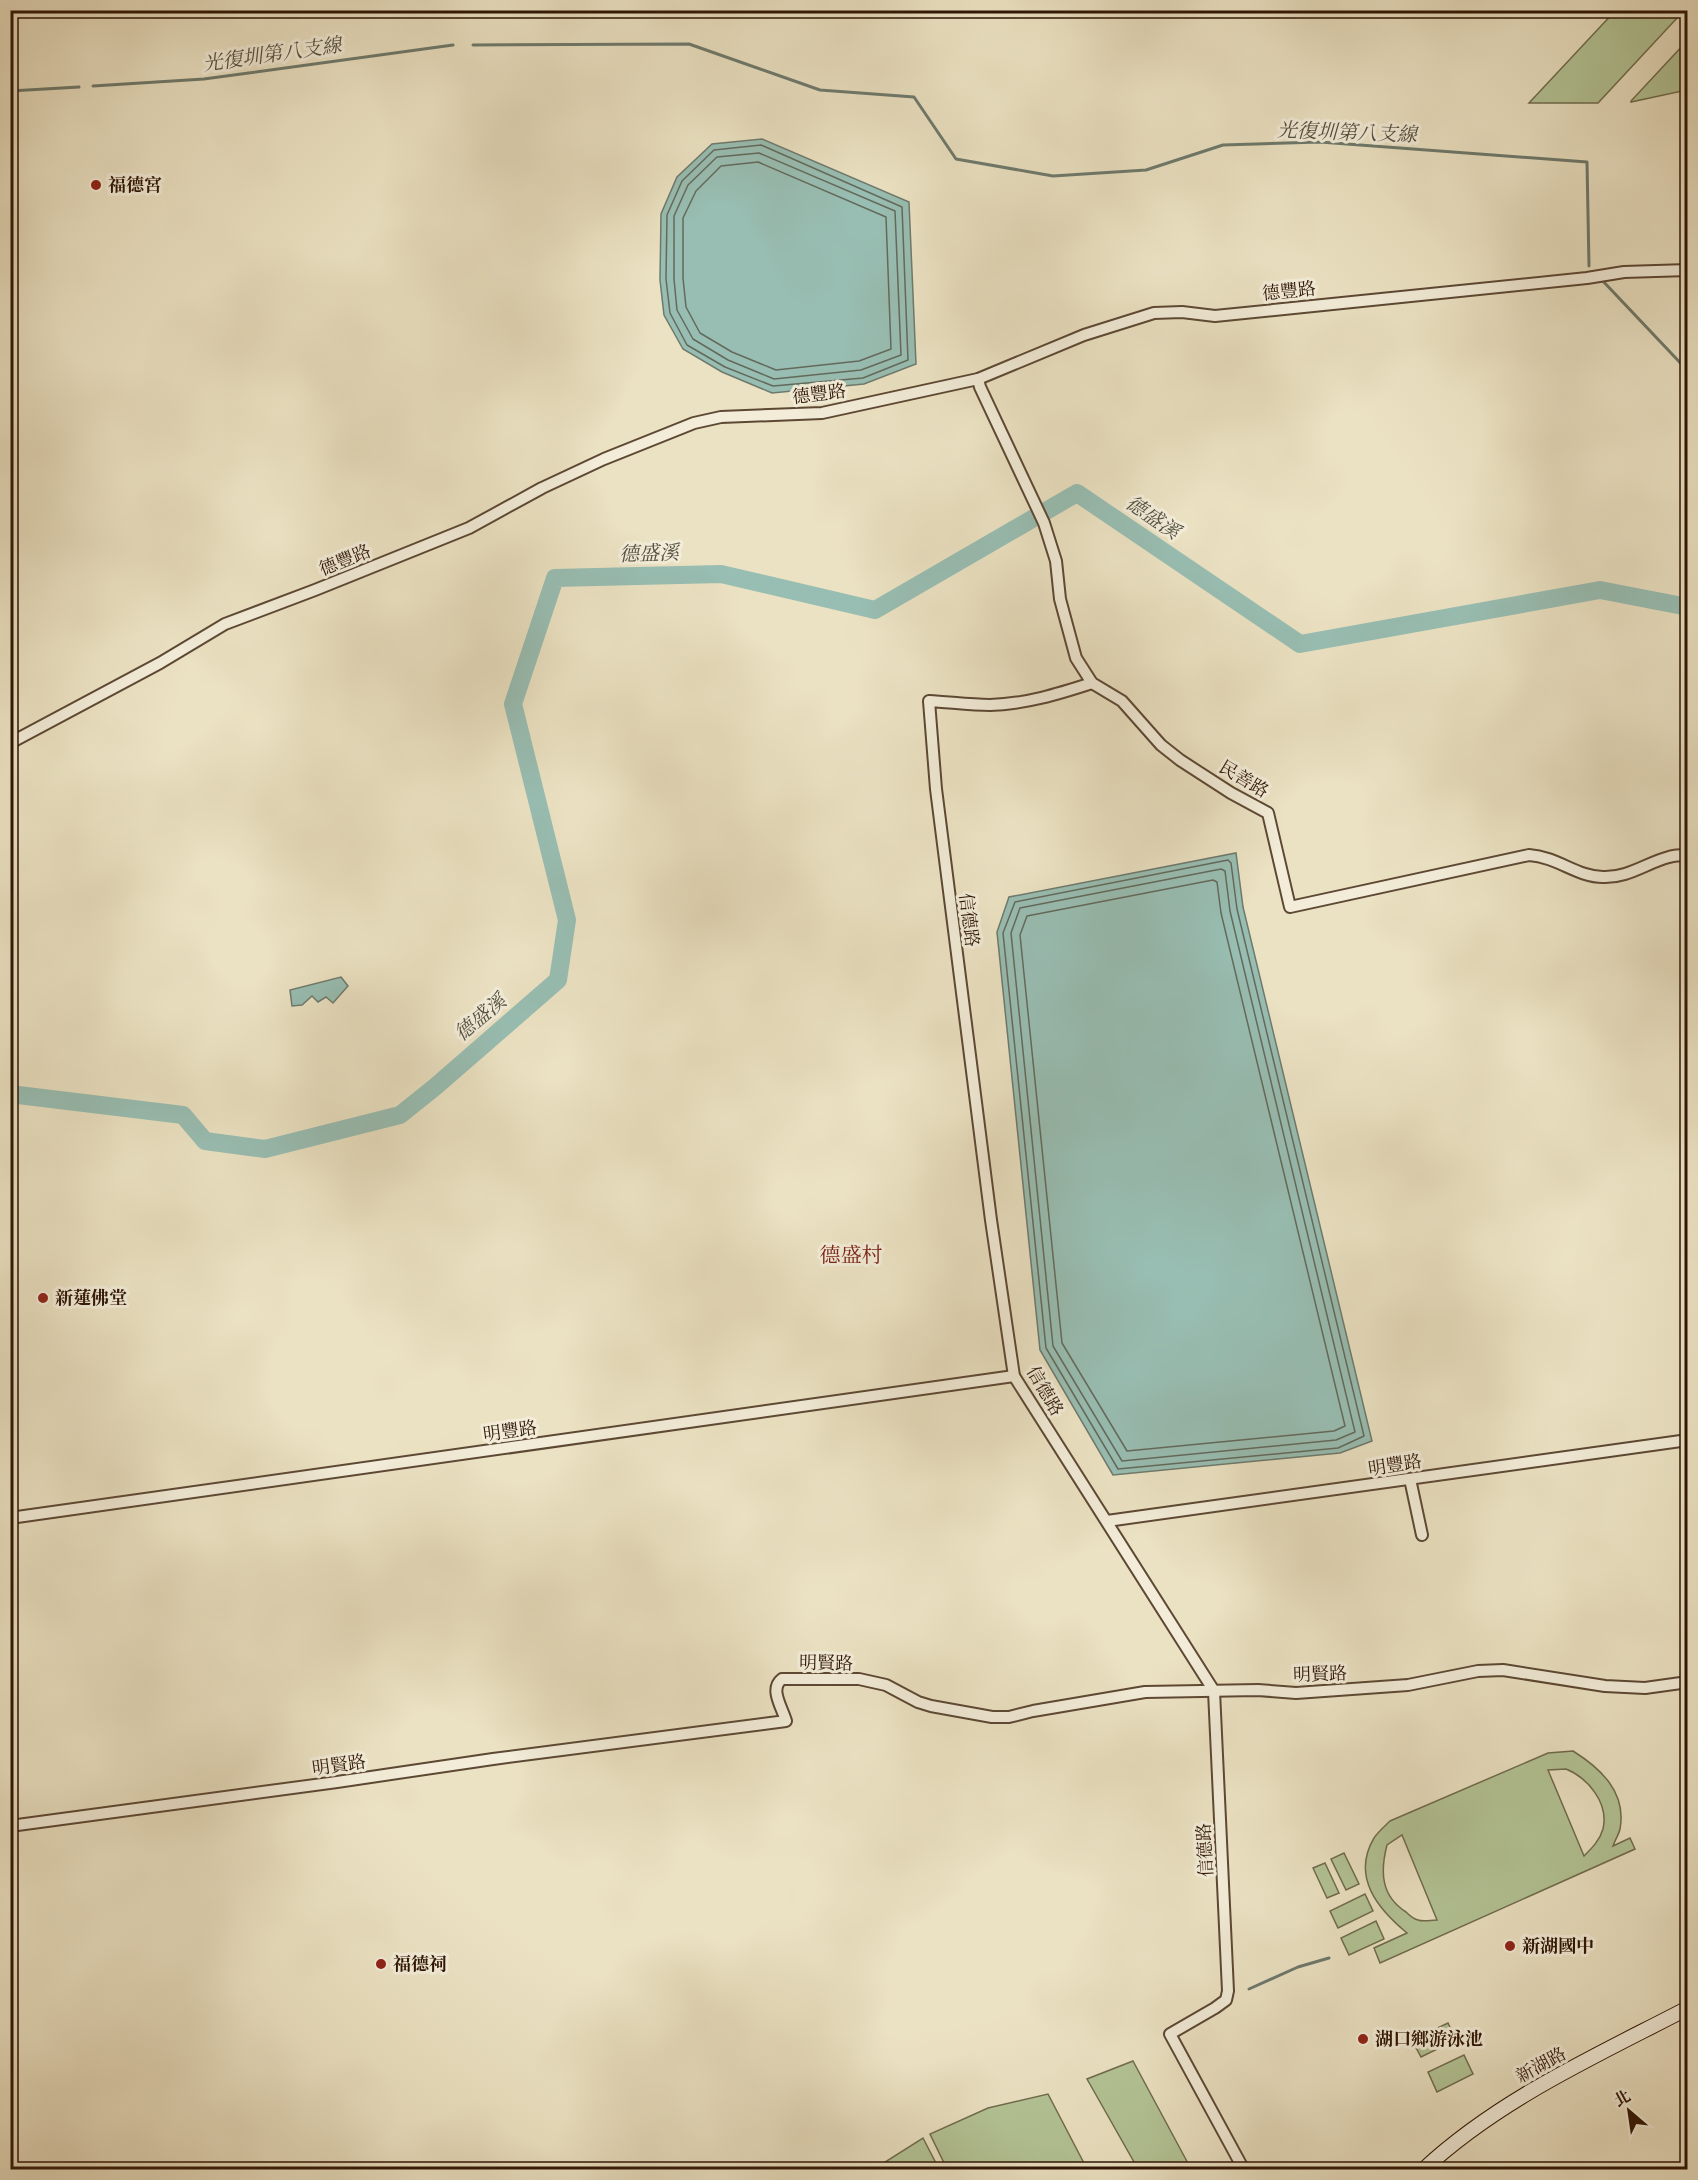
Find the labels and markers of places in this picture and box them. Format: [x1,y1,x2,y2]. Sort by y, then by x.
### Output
place label: 福德宮 [108,174,162,196]
marker: 福德宮 [89,178,103,192]
place label: 新蓮佛堂 [55,1287,127,1309]
marker: 新蓮佛堂 [36,1291,50,1305]
place label: 新湖國中 [1522,1935,1594,1957]
marker: 新湖國中 [1503,1939,1517,1953]
place label: 福德祠 [393,1953,447,1975]
marker: 福德祠 [374,1957,388,1971]
place label: 湖口鄉游泳池 [1375,2028,1483,2050]
marker: 湖口鄉游泳池 [1356,2032,1370,2046]

